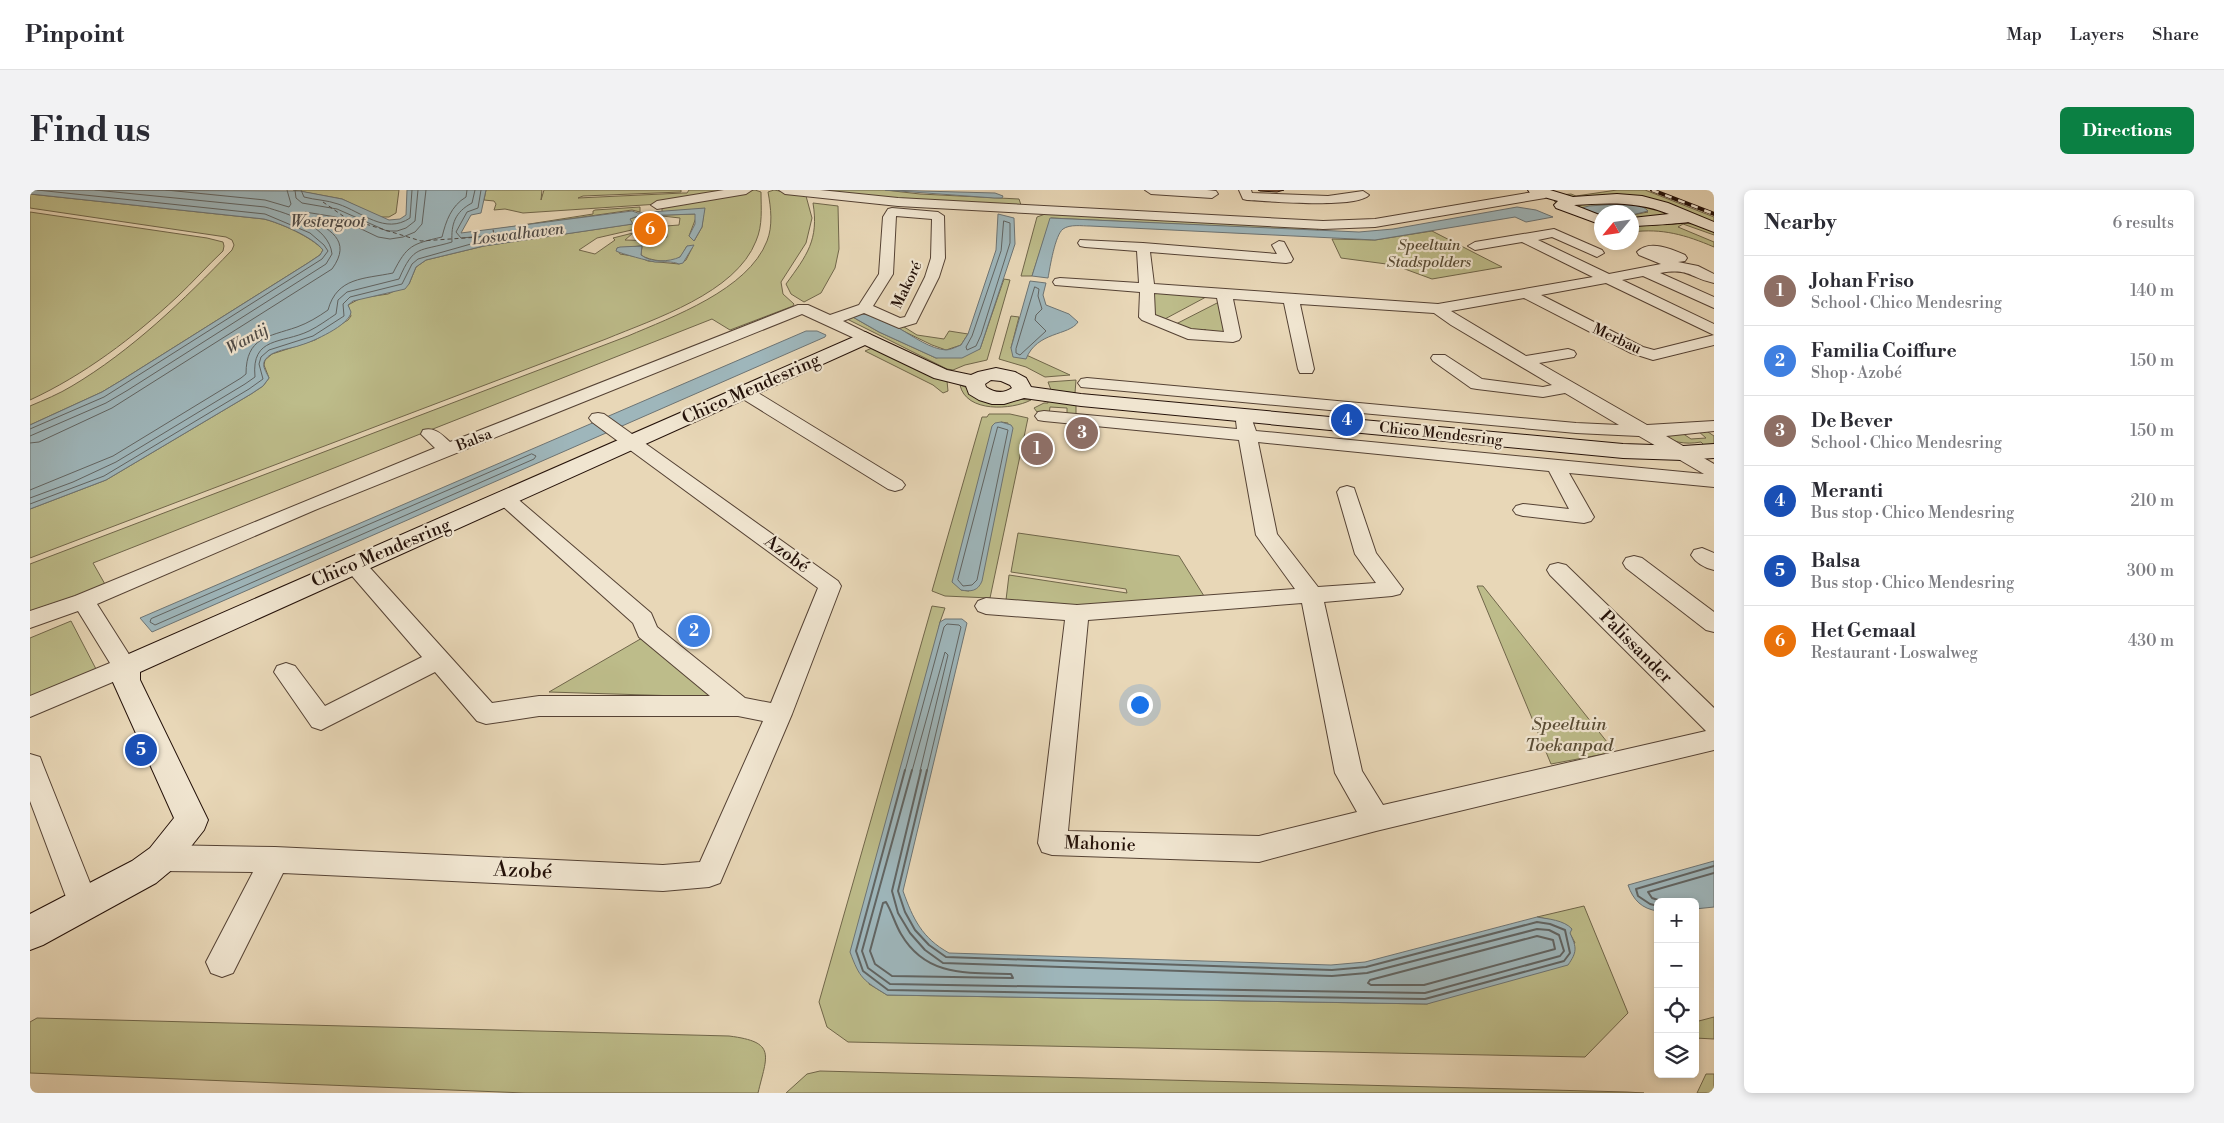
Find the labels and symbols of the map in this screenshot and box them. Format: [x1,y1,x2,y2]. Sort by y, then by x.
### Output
north arrow [1594,205,1639,250]
pin: 6 [634,210,666,248]
water label: Westergoot [290,212,366,232]
water label: Loswalhaven [470,218,566,250]
park label: Speeltuin Stadspolders [1387,236,1472,272]
street label: Makoré [887,258,927,312]
water label: Wantij [222,319,272,359]
street label: Merbau [1589,319,1645,359]
street label: Chico Mendesring [678,348,824,430]
pin: 4 [1331,401,1363,439]
pin: 3 [1066,414,1098,452]
street label: Chico Mendesring [1378,418,1504,450]
street label: Balsa [452,424,495,456]
pin: 1 [1021,430,1053,468]
street label: Chico Mendesring [308,513,455,593]
street label: Azobé [759,529,814,578]
street label: Palissander [1594,605,1678,689]
pin: 2 [678,612,710,650]
your location [1127,692,1153,718]
park label: Speeltuin Toekanpad [1525,713,1614,757]
pin: 5 [125,731,157,769]
street label: Mahonie [1064,831,1136,857]
street label: Azobé [492,856,553,886]

